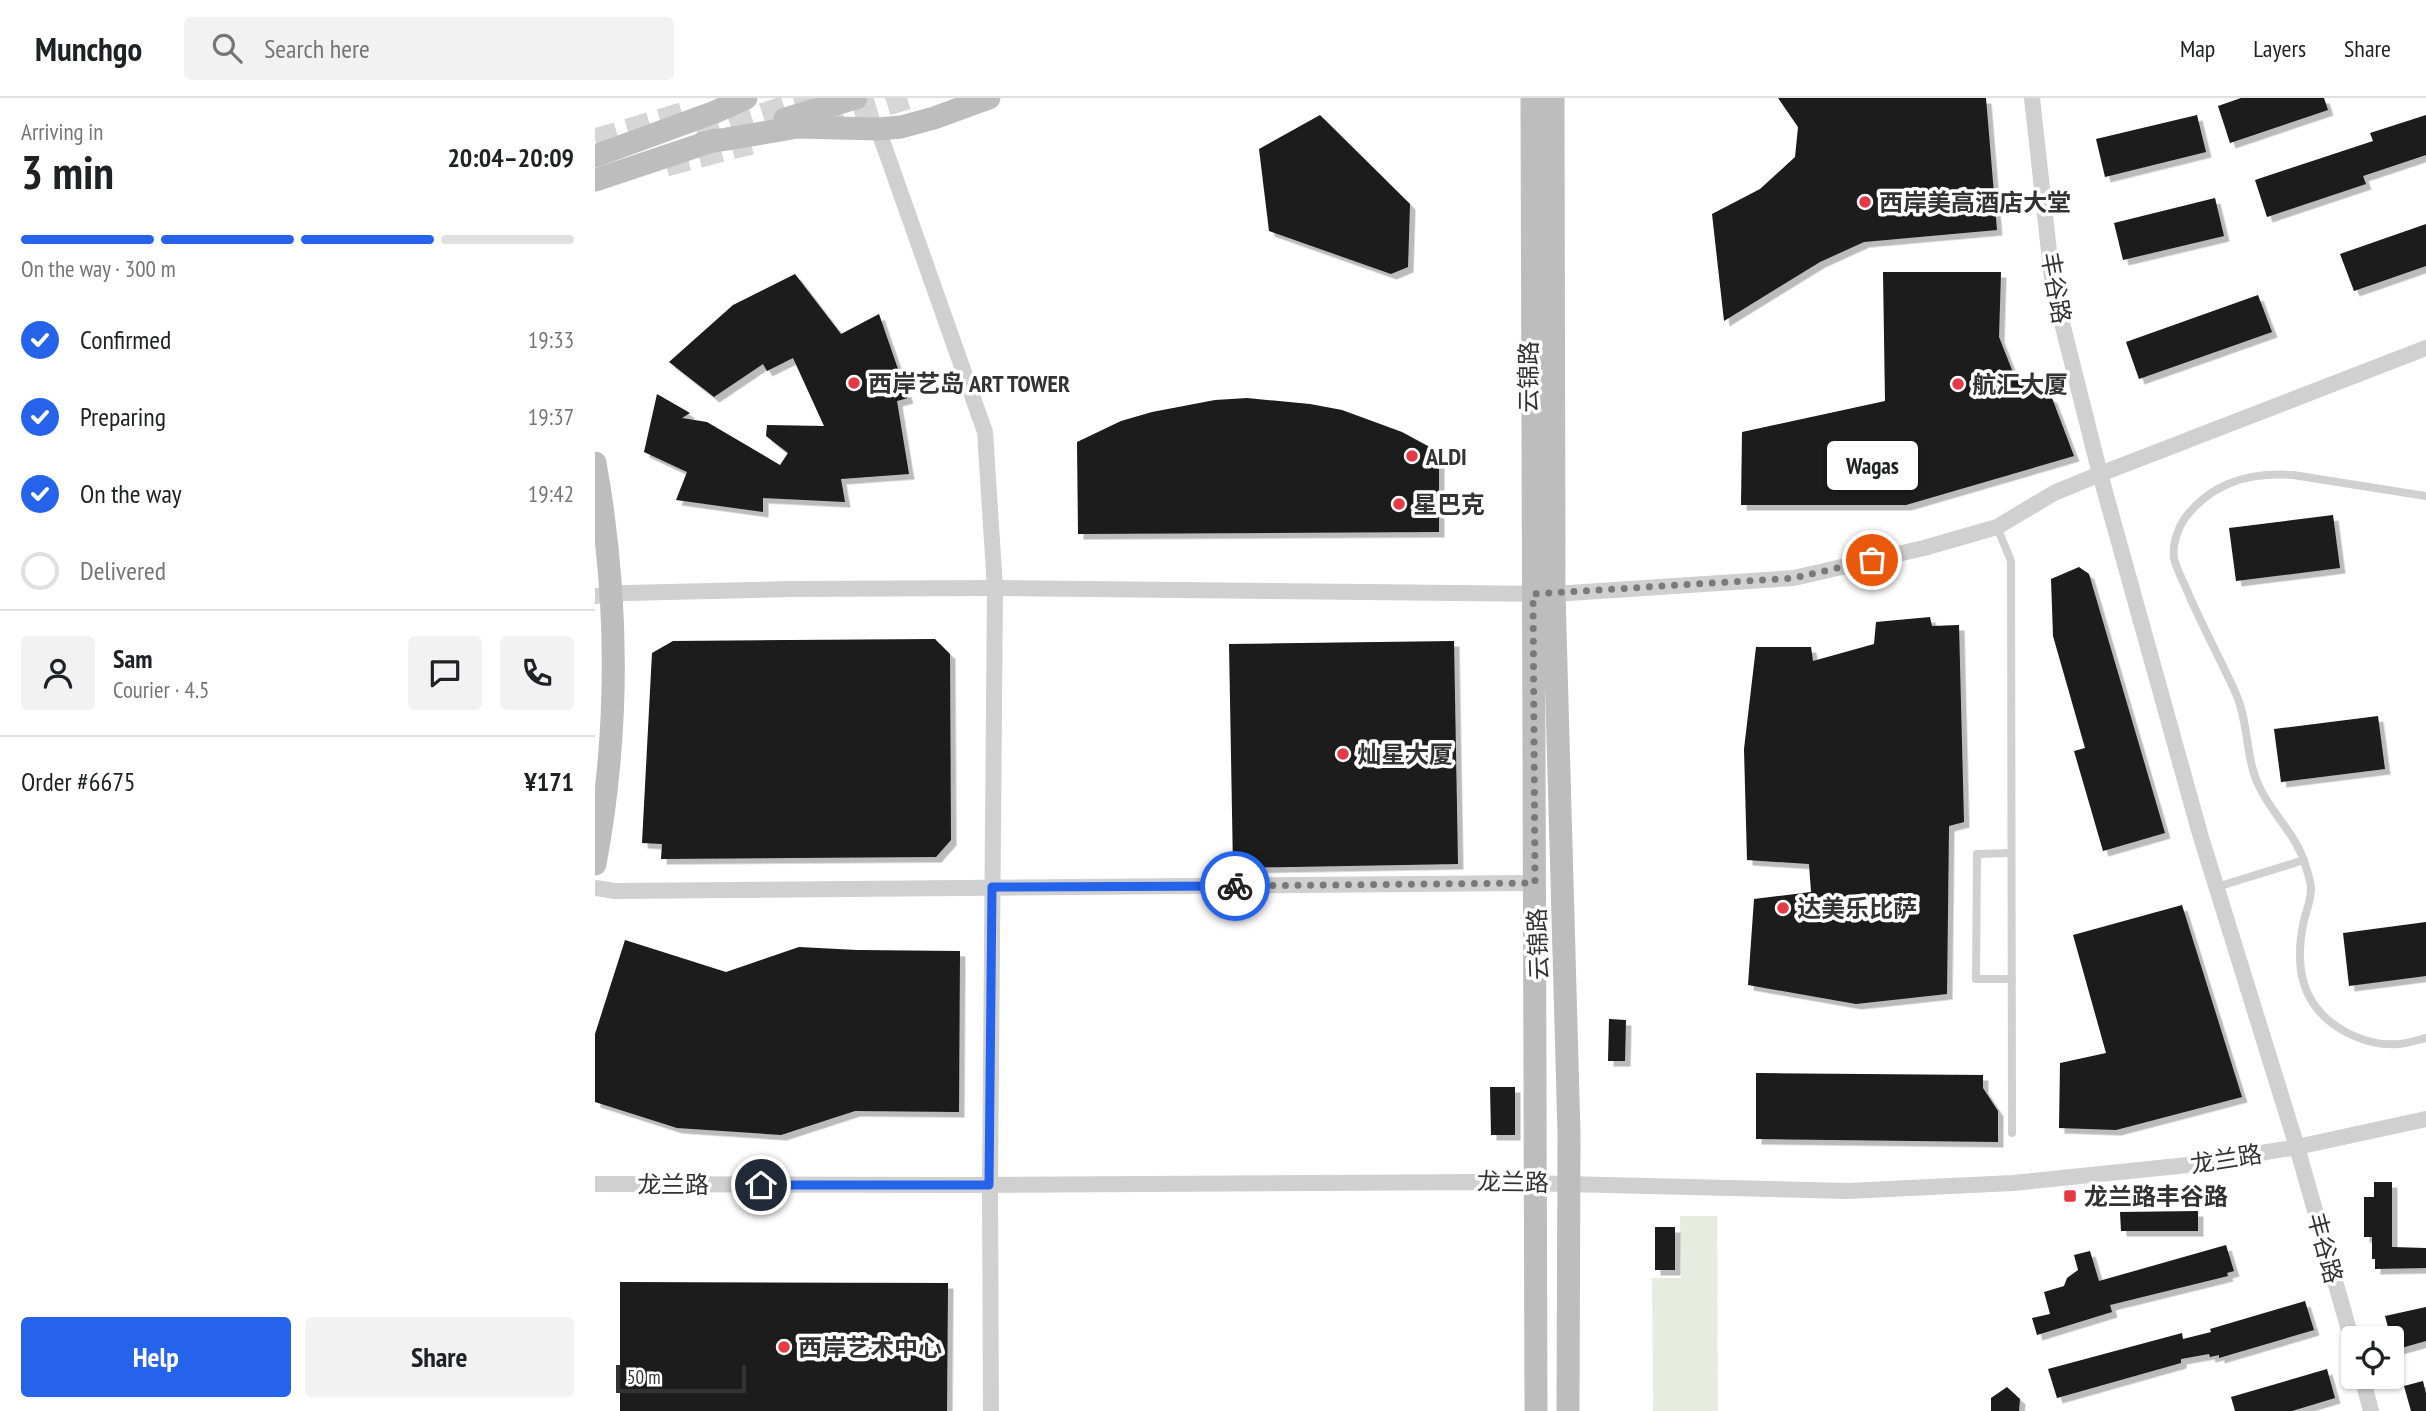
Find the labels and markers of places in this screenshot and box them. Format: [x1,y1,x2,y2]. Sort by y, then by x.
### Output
place label: 西岸美高酒店大堂 [1879,187,2071,218]
marker: 西岸美高酒店大堂 [1857,194,1873,210]
place label: 西岸艺岛 ART TOWER [868,368,1070,399]
place label: 航汇大厦 [1972,369,2068,400]
marker: 西岸艺岛 ART TOWER [846,375,862,391]
marker: 航汇大厦 [1950,376,1966,392]
place label: ALDI [1425,441,1467,472]
callout: Wagas [1827,441,1917,490]
marker: ALDI [1404,448,1420,464]
place label: 星巴克 [1413,489,1485,520]
marker: 星巴克 [1391,496,1407,512]
pin [1842,530,1902,590]
place label: 灿星大厦 [1357,739,1453,770]
marker: 灿星大厦 [1335,746,1351,762]
place label: 达美乐比萨 [1797,893,1917,924]
marker: 达美乐比萨 [1775,900,1791,916]
pin [731,1155,791,1215]
place label: 龙兰路丰谷路 [2084,1181,2228,1212]
marker: 龙兰路丰谷路 [2062,1188,2078,1204]
place label: 西岸艺术中心 [798,1332,942,1363]
marker: 西岸艺术中心 [776,1339,792,1355]

